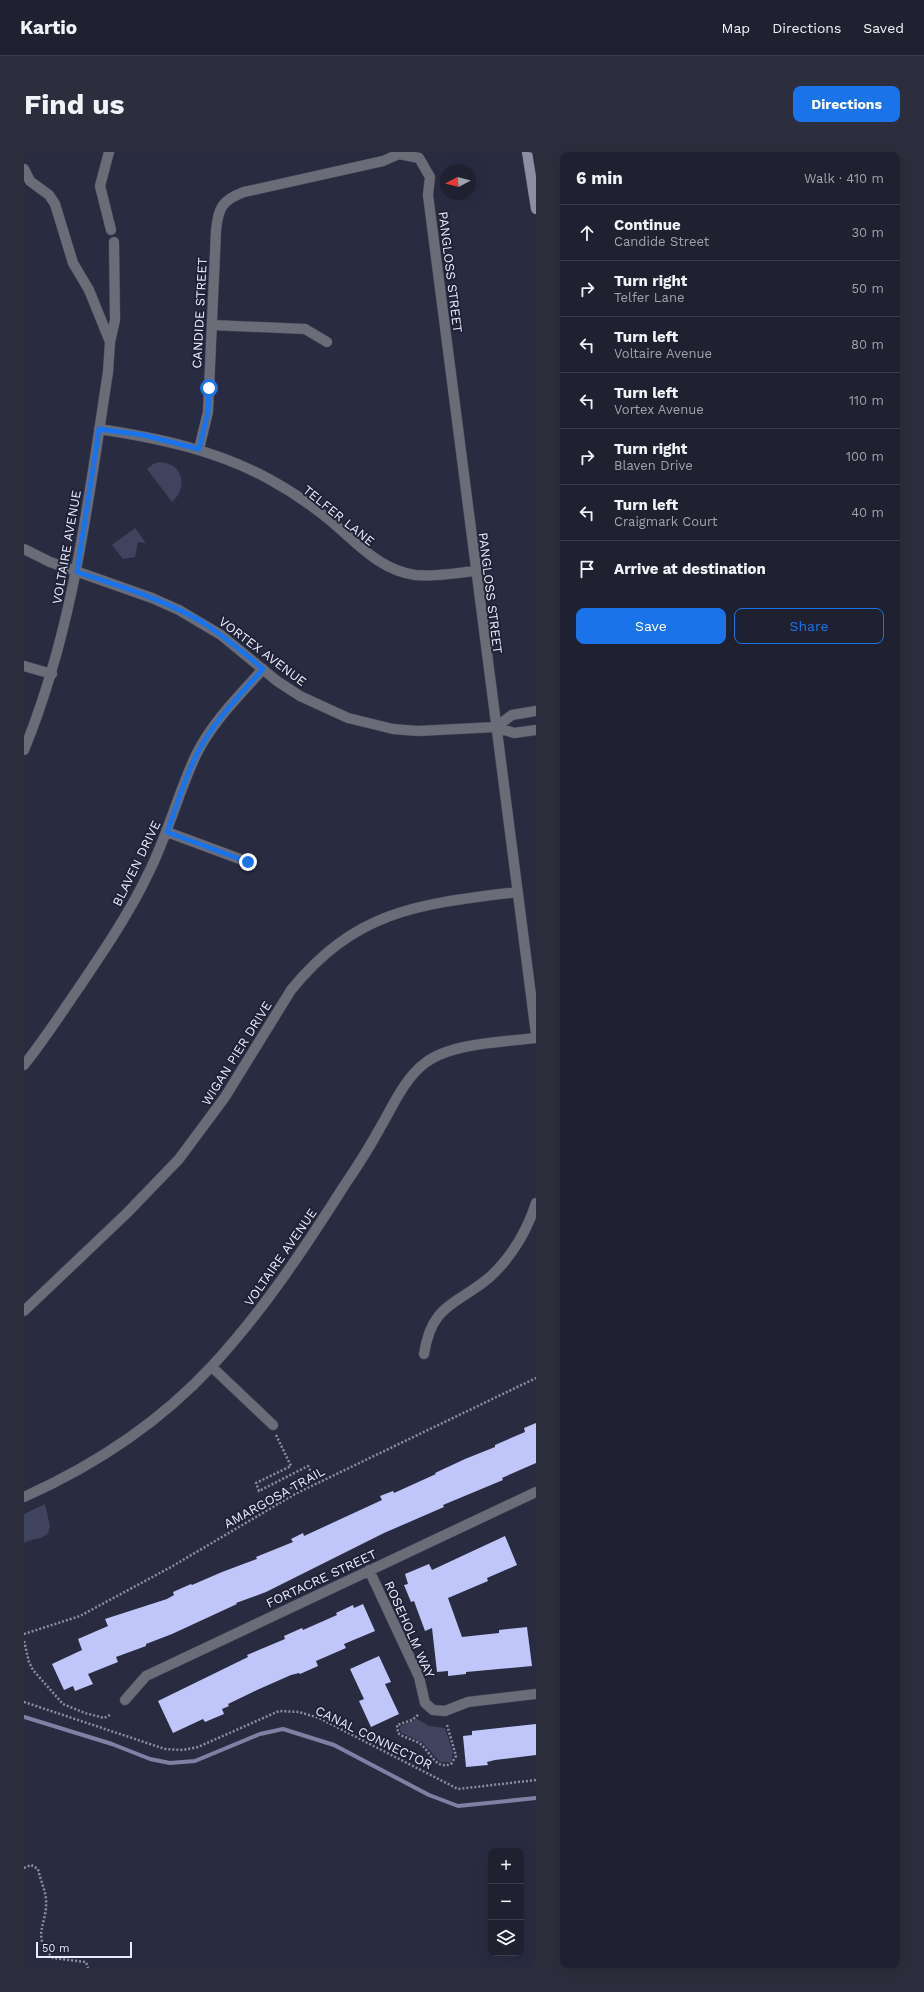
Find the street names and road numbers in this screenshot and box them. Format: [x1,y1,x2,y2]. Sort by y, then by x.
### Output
street label: PANGLOSS STREET [436,211,465,334]
street label: CANDIDE STREET [189,257,210,369]
street label: TELFER LANE [300,482,377,549]
street label: VOLTAIRE AVENUE [49,489,84,605]
street label: PANGLOSS STREET [476,532,505,655]
street label: VORTEX AVENUE [216,614,309,689]
street label: BLAVEN DRIVE [109,818,164,908]
street label: WIGAN PIER DRIVE [198,998,275,1108]
street label: VOLTAIRE AVENUE [241,1206,320,1309]
street label: AMARGOSA TRAIL [221,1463,327,1531]
street label: FORTACRE STREET [264,1546,379,1611]
street label: ROSEHOLM WAY [381,1578,438,1680]
street label: CANAL CONNECTOR [313,1703,435,1772]

